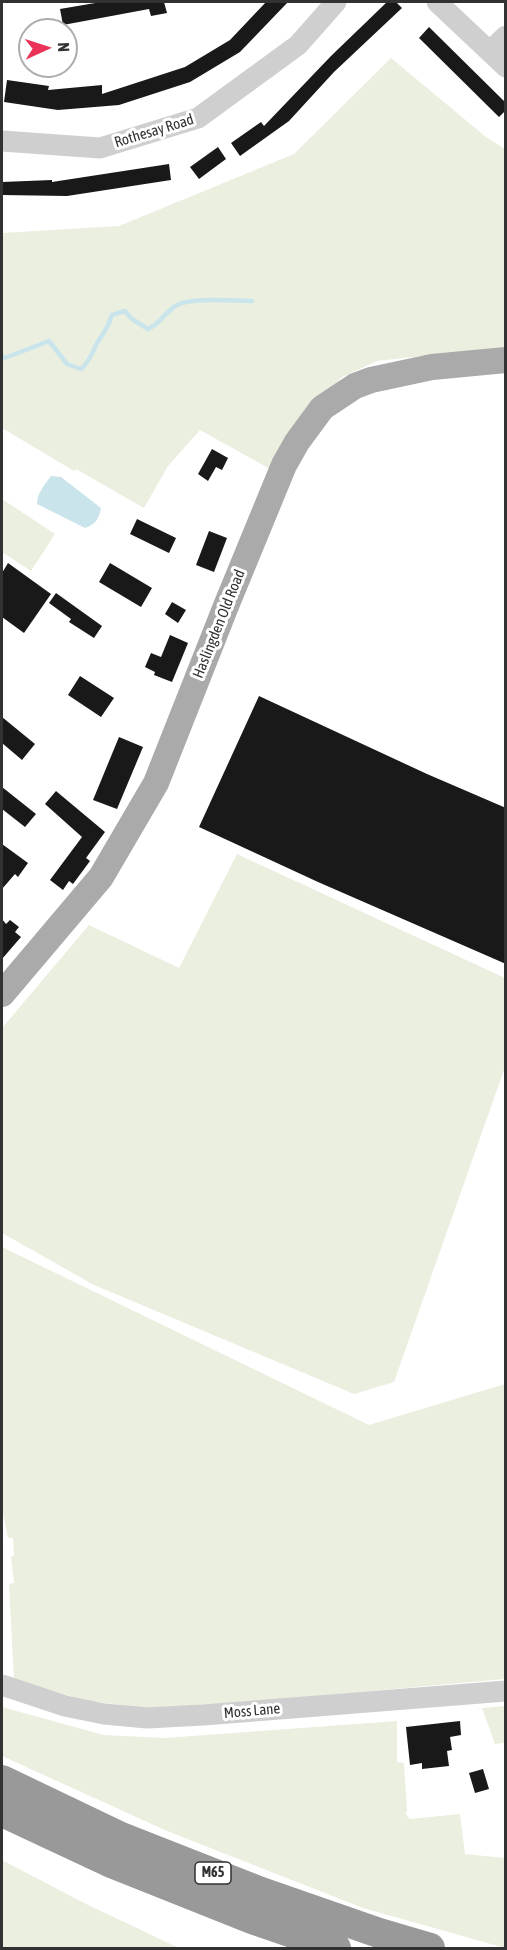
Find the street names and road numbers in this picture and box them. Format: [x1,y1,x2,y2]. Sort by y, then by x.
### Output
street label: Rothesay Road [112,110,196,152]
street label: Haslingden Old Road [189,567,249,681]
street label: Moss Lane [223,1700,281,1722]
road number: M65 [195,1862,231,1884]

